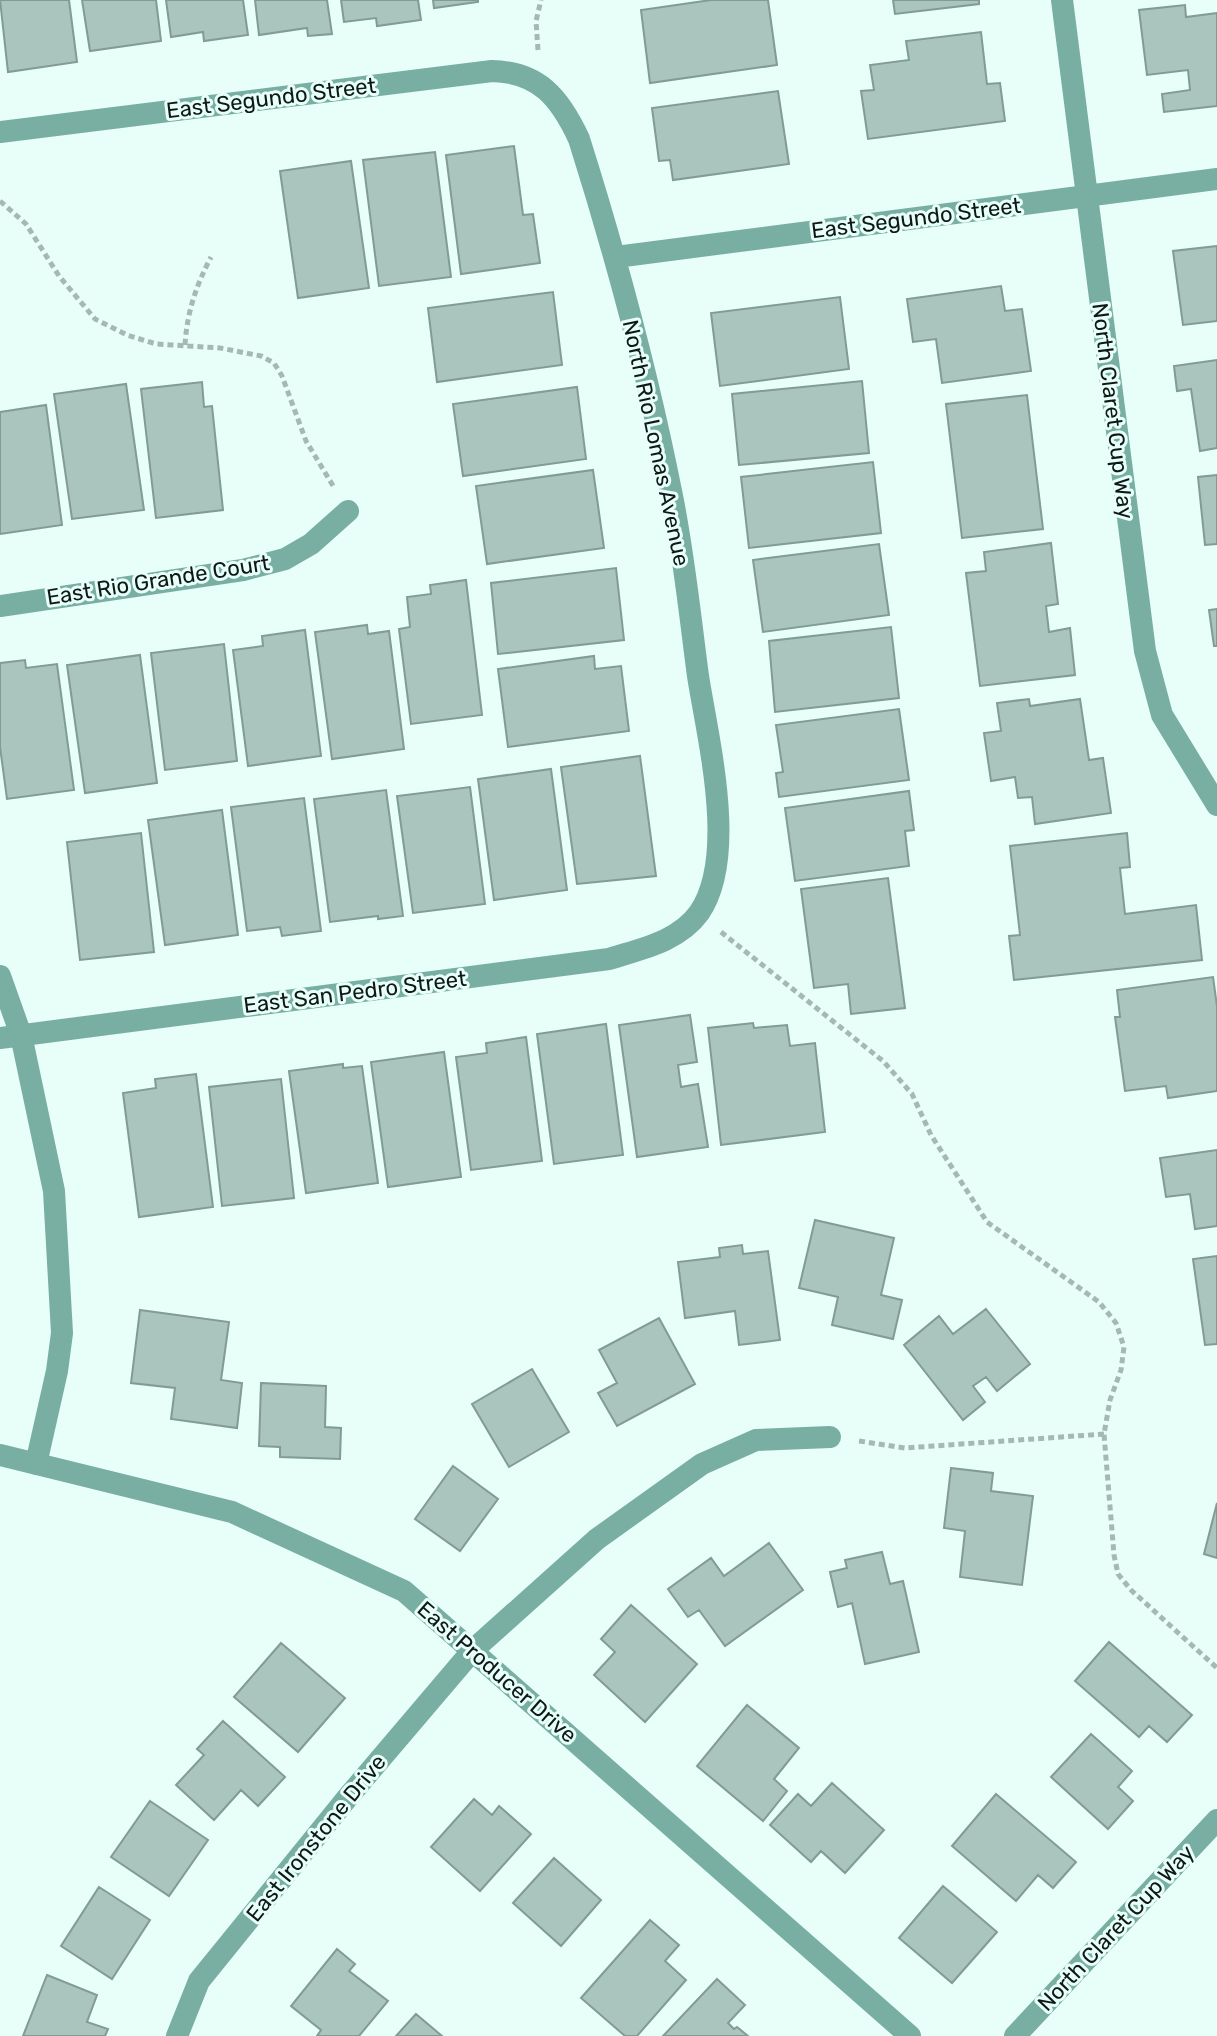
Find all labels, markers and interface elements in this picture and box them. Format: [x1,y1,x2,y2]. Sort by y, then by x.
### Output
street label: East Segundo Street [165,72,378,124]
street label: East Segundo Street [810,192,1023,244]
street label: North Claret Cup Way [1086,301,1140,521]
street label: North Rio Lomas Avenue [617,317,695,569]
street label: East Rio Grande Court [45,549,272,611]
street label: East San Pedro Street [242,965,468,1019]
street label: East Producer Drive [412,1595,582,1749]
street label: East Ironstone Drive [240,1749,392,1927]
street label: North Claret Cup Way [1032,1839,1200,2017]

